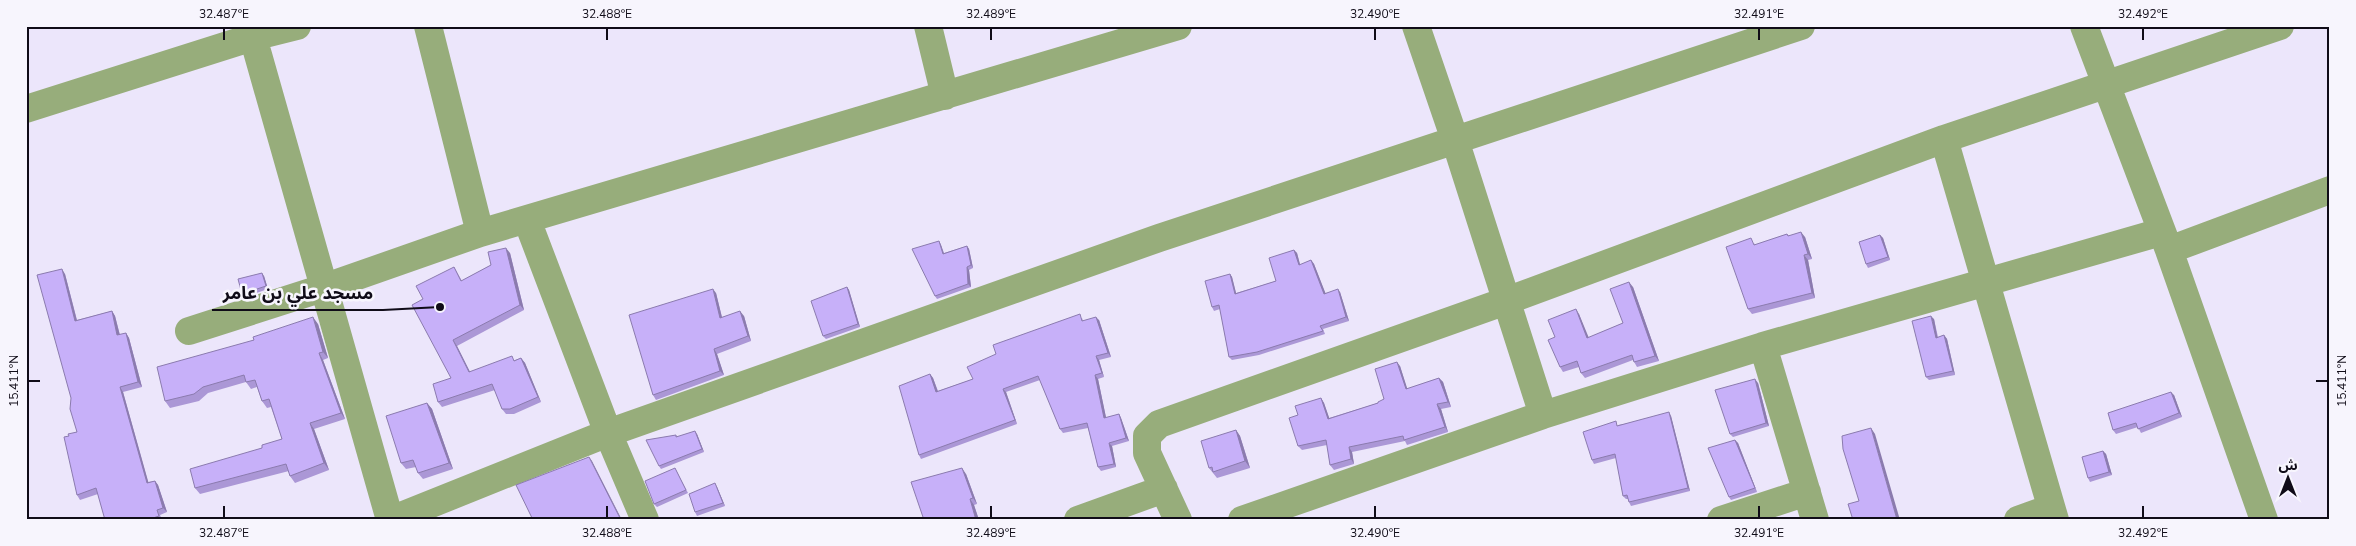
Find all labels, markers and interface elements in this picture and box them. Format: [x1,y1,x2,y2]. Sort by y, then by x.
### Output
text: 32.487°E [199,6,249,22]
text: 32.488°E [582,6,632,22]
text: 32.489°E [966,6,1016,22]
text: 32.490°E [1350,6,1400,22]
text: 32.491°E [1734,6,1784,22]
text: 32.492°E [2118,6,2168,22]
callout: مسجد علي بن عامر [212,277,383,310]
text: مسجد علي بن عامر [222,281,373,307]
text: 15.411°N [6,355,22,407]
text: 15.411°N [2334,355,2350,407]
north arrow [2264,454,2314,504]
text: ش [2278,456,2298,475]
text: 32.487°E [199,525,249,541]
text: 32.488°E [582,525,632,541]
text: 32.489°E [966,525,1016,541]
text: 32.490°E [1350,525,1400,541]
text: 32.491°E [1734,525,1784,541]
text: 32.492°E [2118,525,2168,541]

